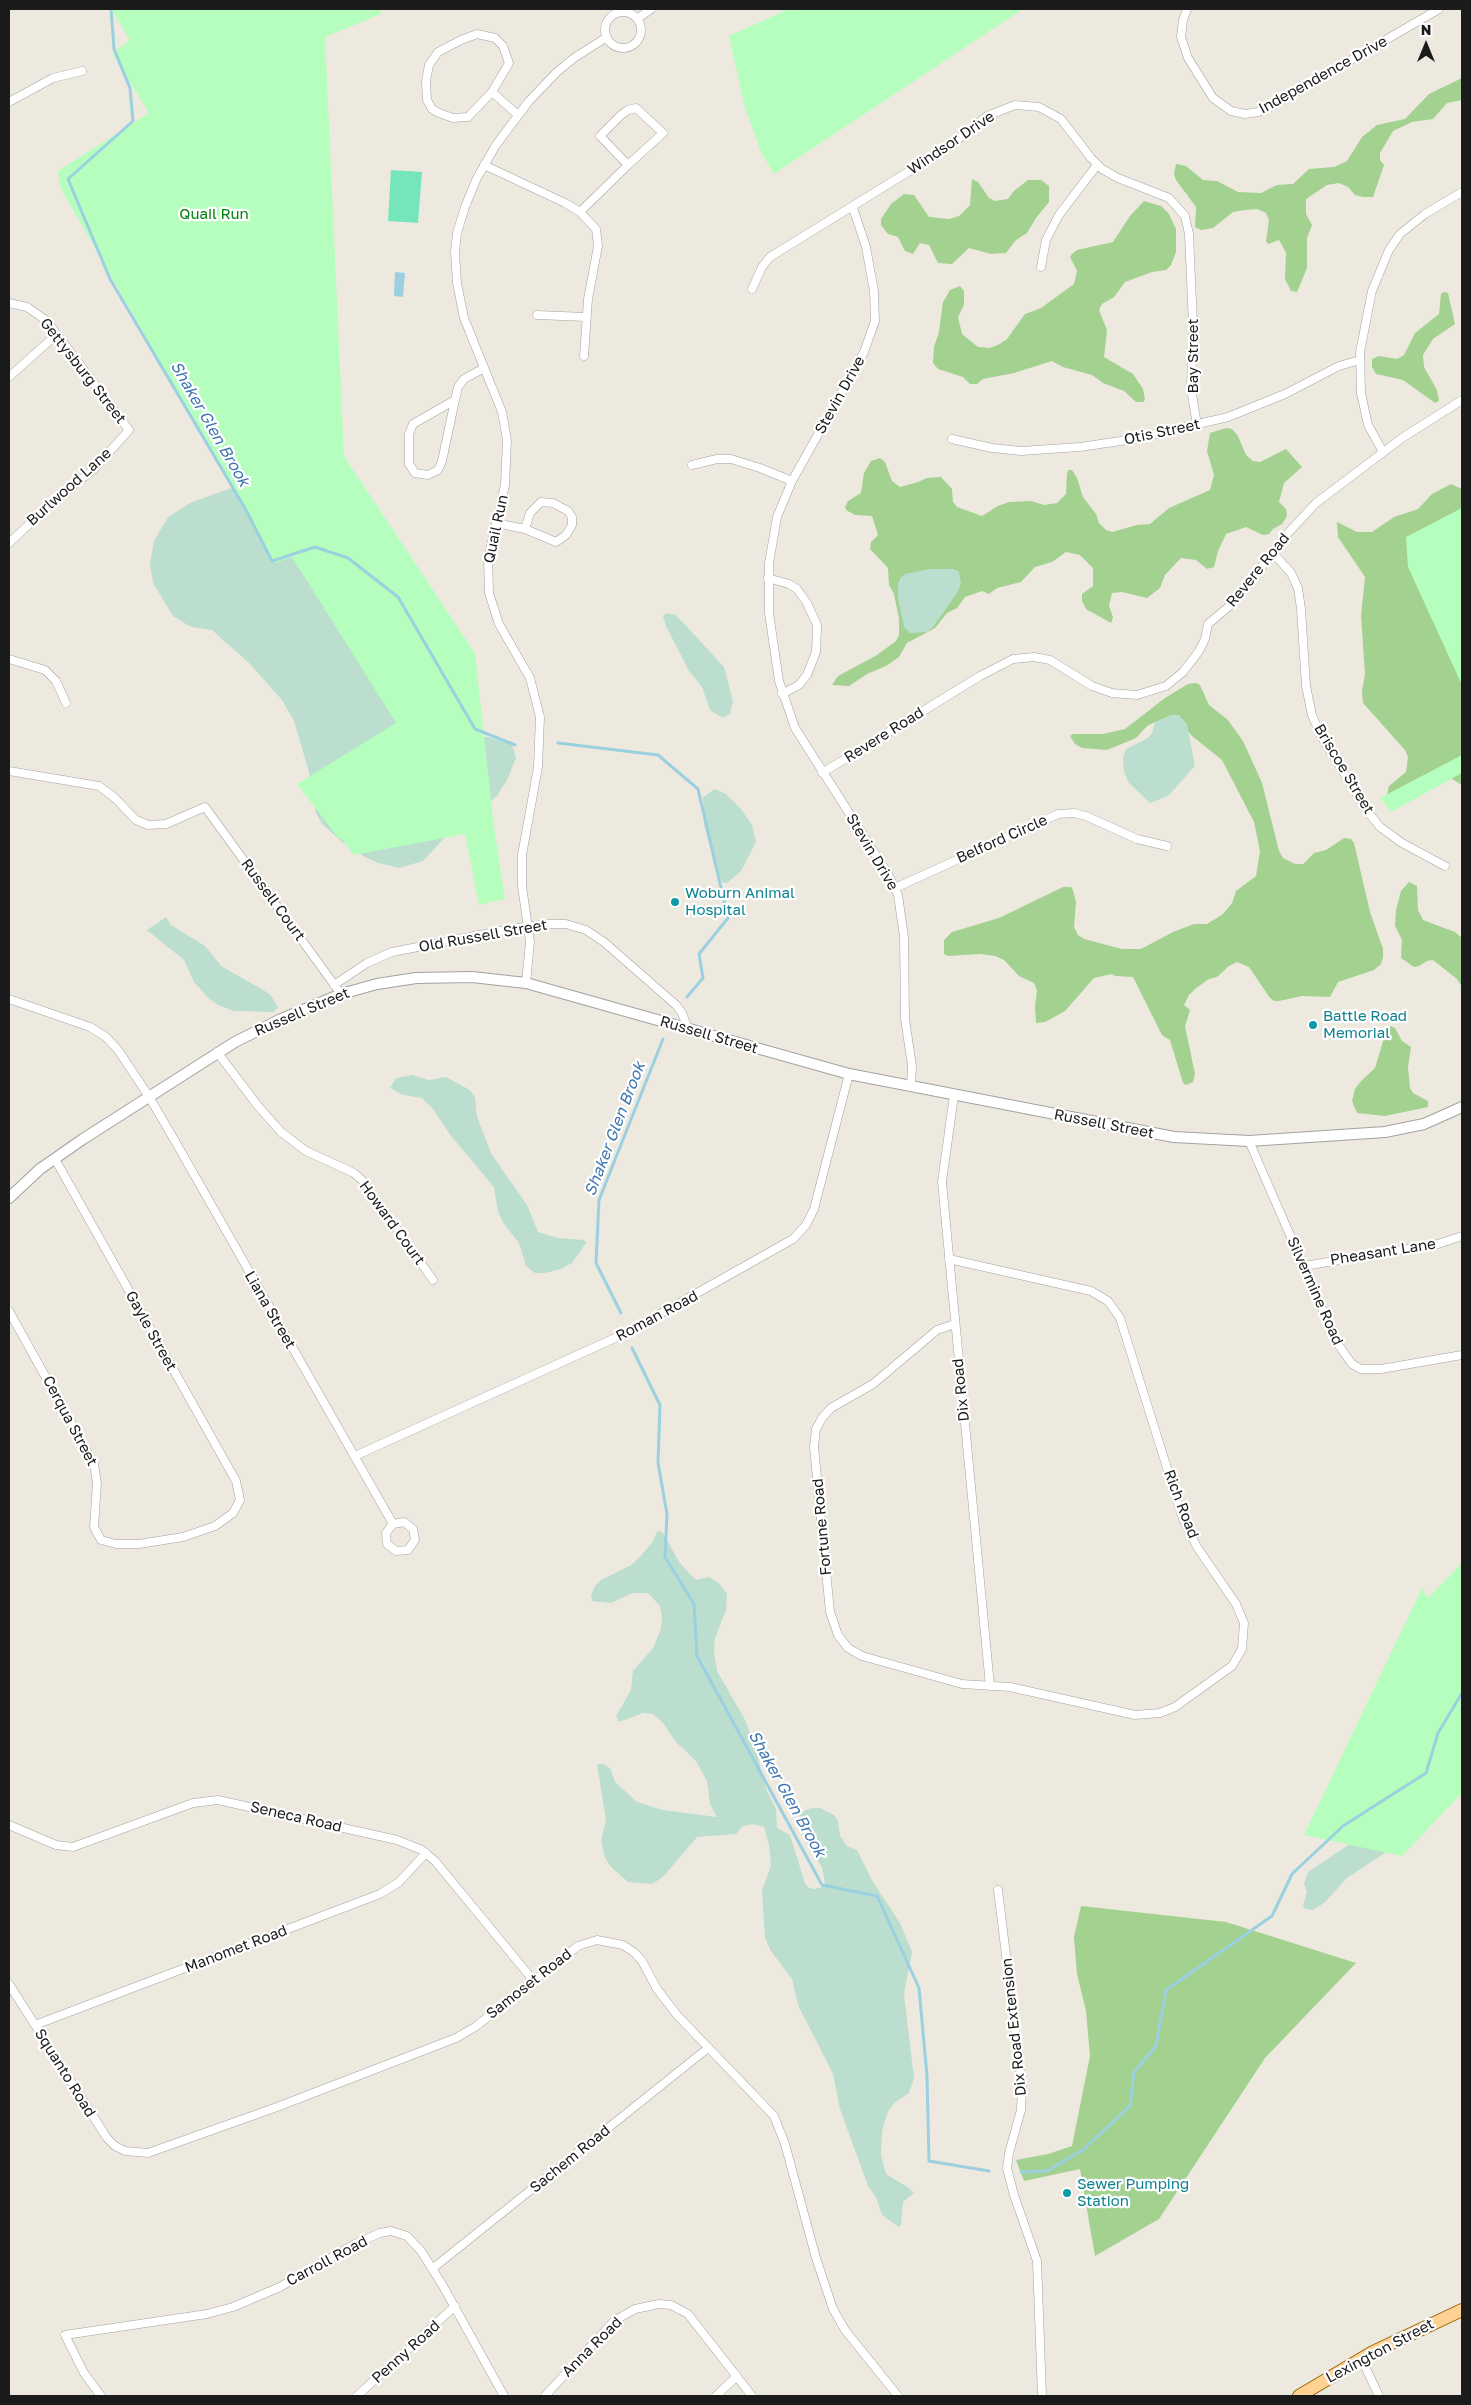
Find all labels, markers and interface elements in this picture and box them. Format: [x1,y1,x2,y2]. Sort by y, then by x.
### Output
north arrow [1401,20,1451,70]
text: N [1421,21,1431,38]
street label: Independence Drive [1256,32,1390,118]
street label: Windsor Drive [904,107,998,179]
park label: Quail Run [179,205,249,223]
street label: Gettysburg Street [36,315,130,427]
street label: Bay Street [1184,319,1202,393]
street label: Stevin Drive [811,353,869,437]
water label: Shaker Glen Brook [166,358,254,490]
street label: Otis Street [1122,415,1202,449]
street label: Burlwood Lane [23,444,115,530]
street label: Quail Run [480,493,512,565]
street label: Revere Road [1223,529,1293,611]
street label: Revere Road [841,703,927,767]
street label: Briscoe Street [1310,721,1378,817]
street label: Stevin Drive [842,810,902,894]
street label: Belford Circle [954,811,1050,867]
street label: Russell Court [237,855,309,945]
place label: Woburn Animal Hospital [685,884,795,919]
marker: Woburn Animal Hospital [669,896,681,908]
street label: Old Russell Street [417,916,549,956]
street label: Russell Street [252,984,352,1040]
place label: Battle Road Memorial [1323,1007,1407,1042]
street label: Russell Street [658,1012,760,1058]
marker: Battle Road Memorial [1307,1019,1319,1031]
water label: Shaker Glen Brook [581,1059,649,1199]
street label: Russell Street [1053,1105,1155,1143]
street label: Howard Court [355,1177,429,1269]
street label: Silvermine Road [1283,1234,1347,1348]
street label: Pheasant Lane [1329,1235,1437,1269]
street label: Liana Street [240,1268,300,1352]
street label: Roman Road [613,1287,701,1345]
street label: Gayle Street [122,1288,180,1374]
street label: Dix Road [949,1358,973,1422]
street label: Cerqua Street [39,1373,101,1469]
street label: Rich Road [1160,1467,1202,1541]
street label: Fortune Road [809,1478,835,1576]
water label: Shaker Glen Brook [744,1727,830,1861]
street label: Seneca Road [248,1798,344,1836]
street label: Manomet Road [182,1921,290,1977]
street label: Samoset Road [483,1945,575,2023]
street label: Dix Road Extension [998,1957,1030,2097]
street label: Squanto Road [31,2025,99,2121]
street label: Sachem Road [526,2121,614,2197]
place label: Sewer Pumping Station [1077,2175,1189,2210]
marker: Sewer Pumping Station [1061,2187,1073,2199]
street label: Carroll Road [283,2232,371,2290]
street label: Anna Road [558,2313,626,2381]
street label: Lexington Street [1323,2315,1437,2387]
street label: Penny Road [368,2317,444,2387]

